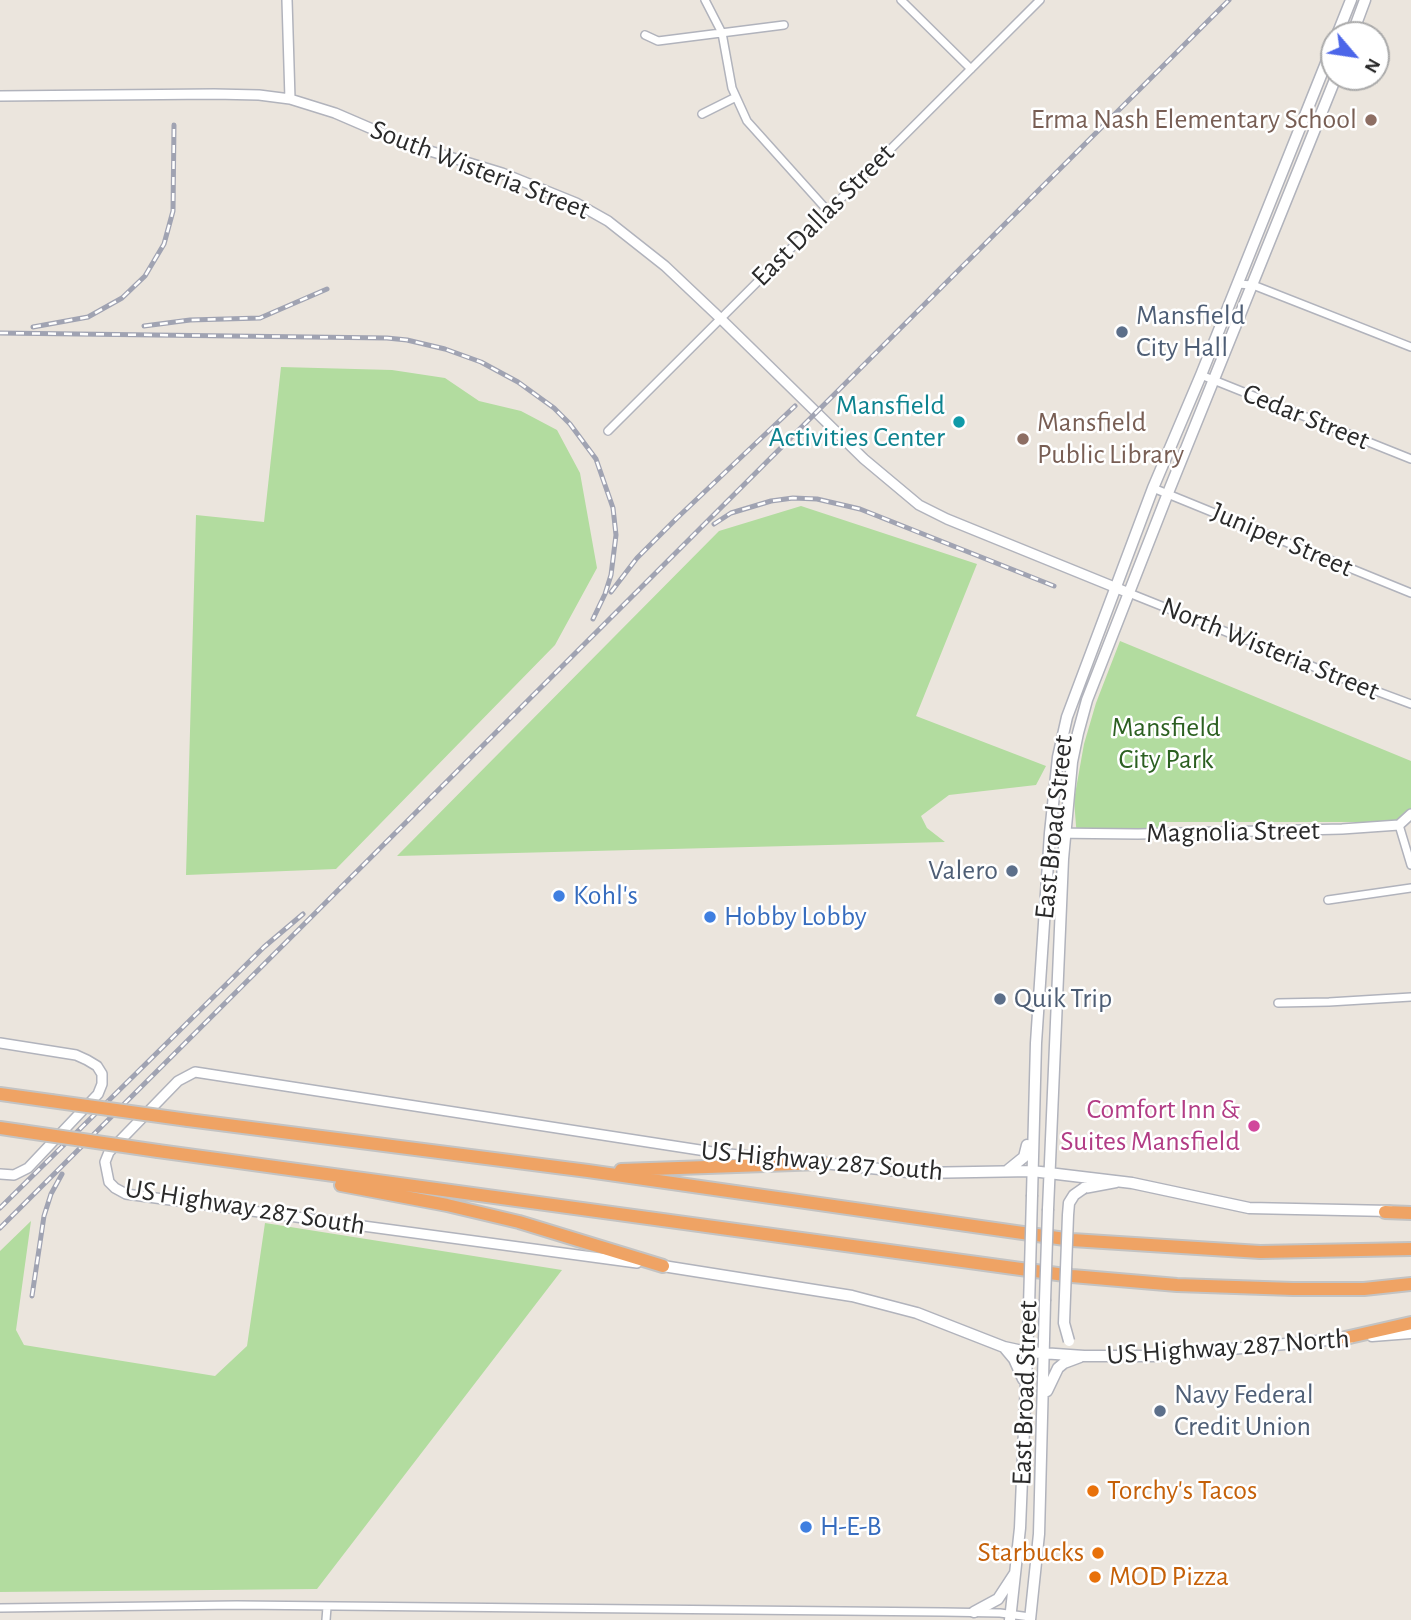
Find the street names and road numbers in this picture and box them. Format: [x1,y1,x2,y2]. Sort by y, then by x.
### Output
street label: South Wisteria Street [366,113,594,227]
street label: East Dallas Street [744,136,902,294]
street label: Cedar Street [1238,376,1374,458]
street label: Juniper Street [1206,495,1358,585]
street label: North Wisteria Street [1156,590,1384,708]
street label: East Broad Street [1028,733,1080,921]
street label: Magnolia Street [1146,814,1320,850]
street label: US Highway 287 South [699,1134,945,1188]
street label: US Highway 287 South [122,1171,368,1243]
street label: East Broad Street [1005,1300,1045,1486]
street label: US Highway 287 North [1105,1322,1351,1372]

